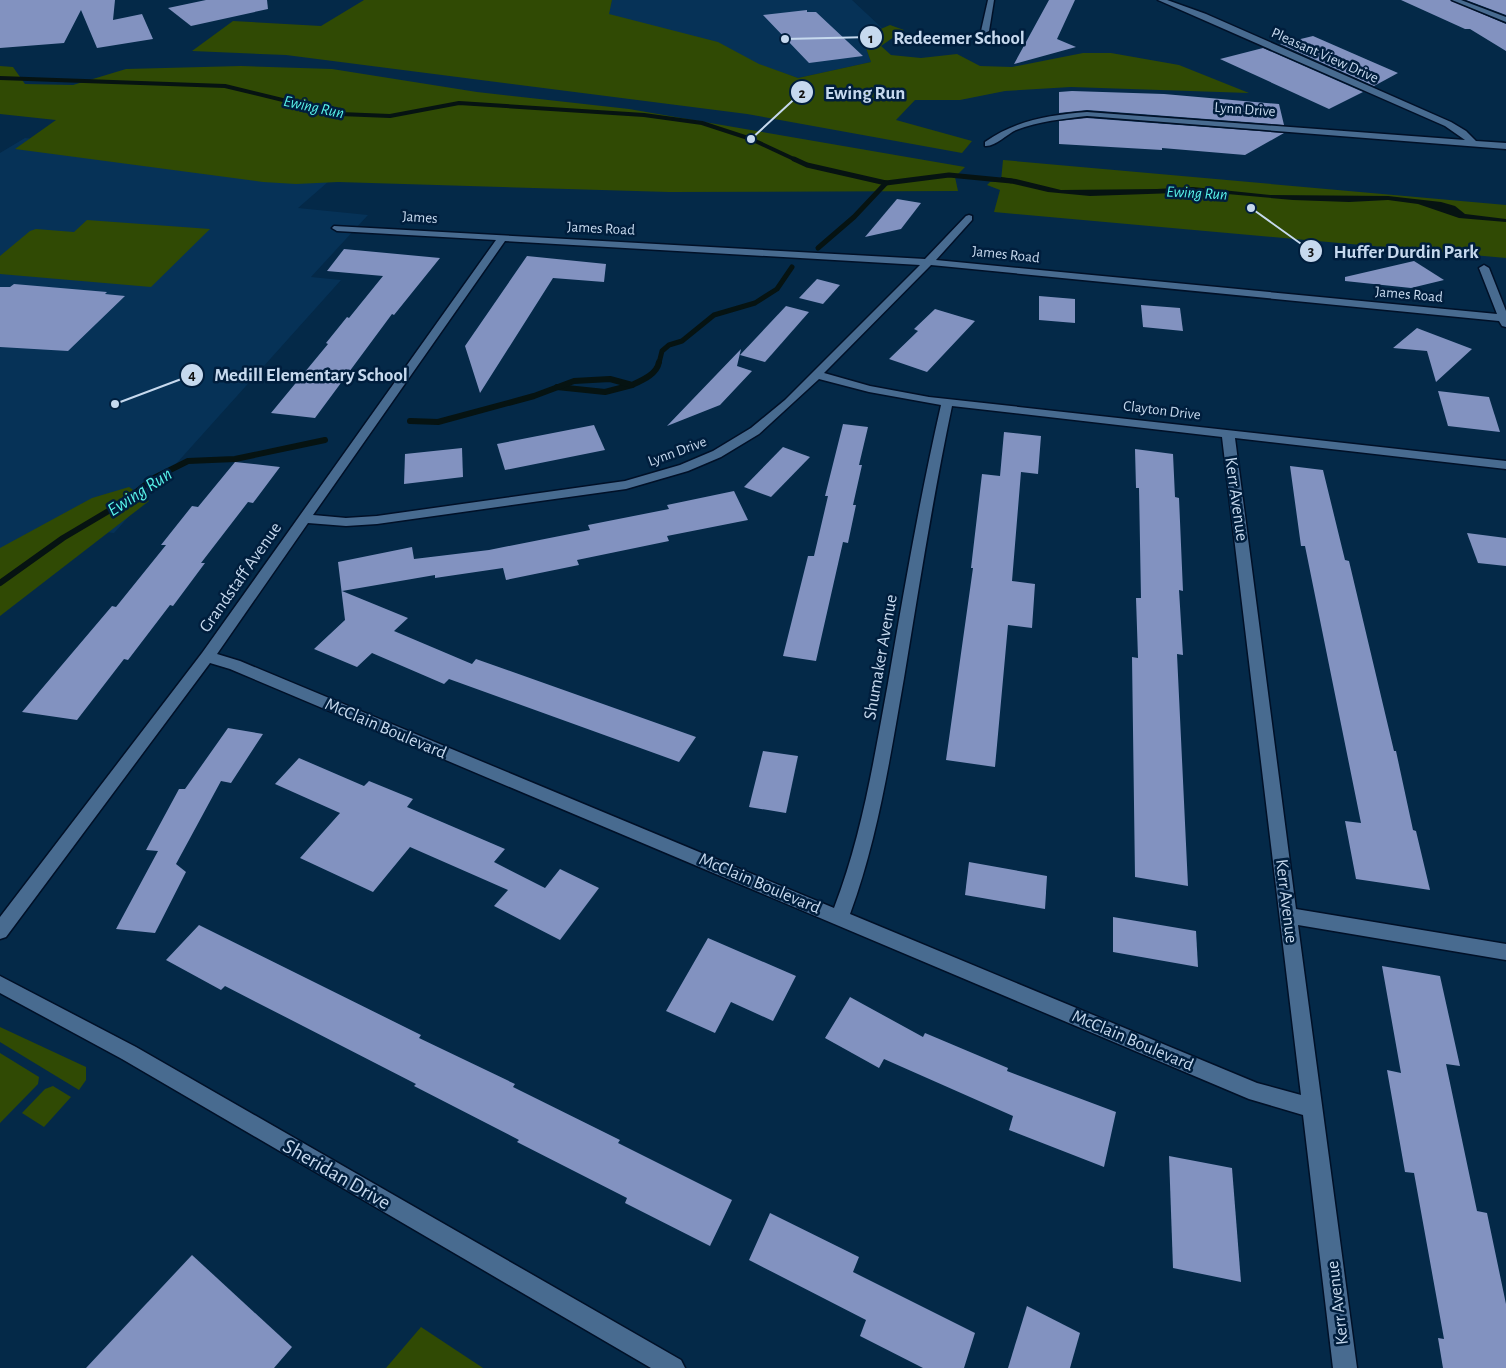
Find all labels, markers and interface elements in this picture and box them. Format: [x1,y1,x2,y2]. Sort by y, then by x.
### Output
callout: Redeemer School [859,20,1035,54]
street label: Pleasant View Drive [1269,25,1381,86]
text: Redeemer School [893,29,1025,48]
text: 1 [868,31,874,46]
callout: Ewing Run [790,75,916,109]
text: Ewing Run [825,84,905,103]
text: 2 [798,86,806,101]
water label: Ewing Run [282,93,345,121]
street label: Lynn Drive [1214,100,1276,119]
water label: Ewing Run [1166,183,1228,203]
street label: James [402,209,438,226]
street label: James Road [567,219,636,238]
callout: Huffer Durdin Park [1299,234,1489,268]
street label: James Road [971,243,1041,266]
text: Huffer Durdin Park [1333,243,1479,262]
text: 3 [1308,244,1314,259]
street label: James Road [1374,284,1444,305]
callout: Medill Elementary School [180,358,418,392]
text: Medill Elementary School [214,366,408,385]
text: 4 [188,368,196,383]
street label: Clayton Drive [1122,398,1202,423]
street label: Lynn Drive [646,434,709,469]
street label: Kerr Avenue [1221,456,1251,542]
water label: Ewing Run [104,464,176,520]
street label: Grandstaff Avenue [196,519,285,636]
street label: Shumaker Avenue [861,593,901,721]
street label: McClain Boulevard [322,695,449,763]
street label: McClain Boulevard [696,850,823,918]
street label: Kerr Avenue [1272,858,1300,944]
street label: McClain Boulevard [1069,1007,1196,1075]
street label: Sheridan Drive [279,1135,394,1214]
street label: Kerr Avenue [1324,1260,1352,1346]

